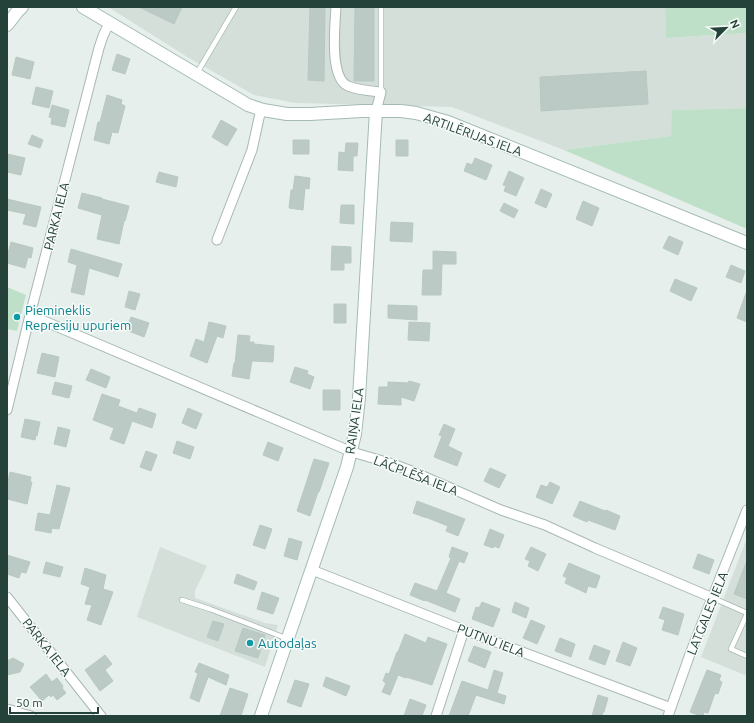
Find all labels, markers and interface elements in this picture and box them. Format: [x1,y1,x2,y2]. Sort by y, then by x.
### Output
north arrow [706,8,746,48]
text: N [728,18,742,30]
street label: ARTILĒRIJAS IELA [422,110,524,158]
street label: PARKA IELA [41,180,71,251]
place label: Piemineklis Represiju upuriem [25,303,131,332]
marker: Piemineklis Represiju upuriem [12,312,22,322]
street label: RAIŅA IELA [342,386,366,455]
street label: LĀČPLĒŠA IELA [372,452,461,498]
street label: LATGALES IELA [684,569,730,657]
street label: PARKA IELA [20,615,74,679]
street label: PUTNU IELA [455,621,527,659]
place label: Autodaļas [258,636,317,650]
marker: Autodaļas [245,638,255,648]
scale bar [10,689,98,715]
text: 50 m [16,696,43,709]

